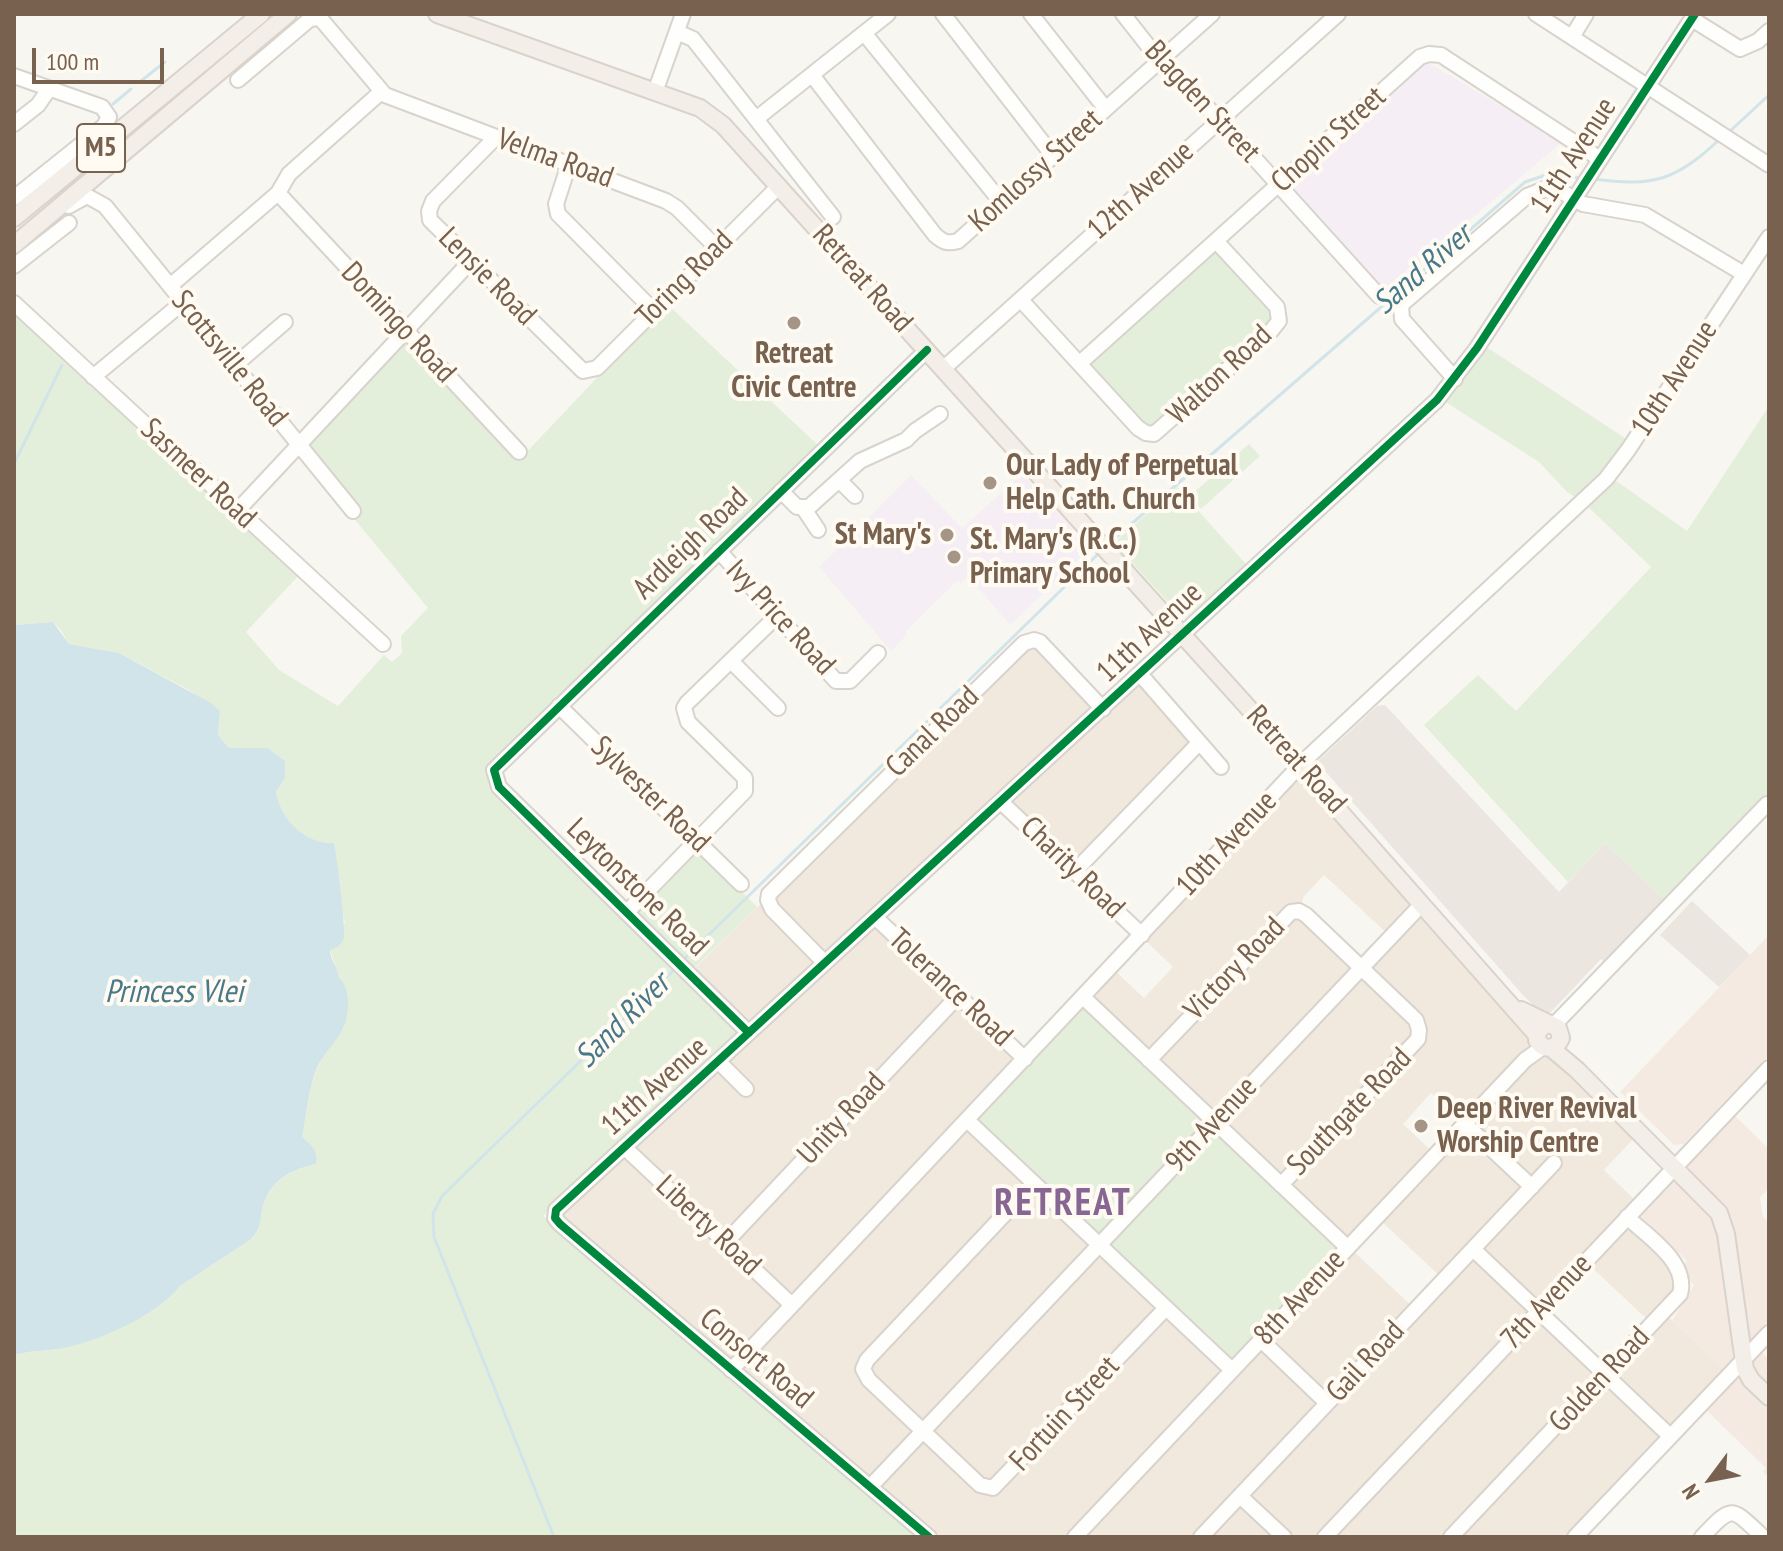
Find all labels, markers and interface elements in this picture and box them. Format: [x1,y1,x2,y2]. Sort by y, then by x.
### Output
scale bar [36,32,168,82]
street label: Blagden Street [1137,34,1267,170]
text: 100 m [46,46,99,77]
street label: Chopin Street [1265,79,1393,201]
street label: 11th Avenue [1523,91,1625,221]
street label: Komlossy Street [962,102,1110,240]
street label: Velma Road [492,121,618,197]
road number: M5 [77,124,125,172]
street label: 12th Avenue [1080,134,1202,248]
water label: Sand River [1366,217,1480,323]
street label: Retreat Road [804,218,920,340]
street label: Lensie Road [431,221,543,333]
street label: Toring Road [629,223,741,335]
street label: Domingo Road [333,255,463,391]
street label: Scottsville Road [163,284,295,434]
marker: Retreat Civic Centre [785,314,803,332]
street label: 10th Avenue [1624,314,1726,444]
street label: Walton Road [1160,318,1280,432]
place label: Retreat Civic Centre [731,336,857,406]
street label: Sasmeer Road [133,411,263,537]
place label: Our Lady of Perpetual Help Cath. Church [1006,448,1238,518]
marker: Our Lady of Perpetual Help Cath. Church [981,474,999,492]
street label: Ardleigh Road [626,481,756,607]
place label: St Mary's [835,517,931,553]
place label: St. Mary's (R.C.) Primary School [970,522,1137,592]
marker: St Mary's [938,526,956,544]
marker: St. Mary's (R.C.) Primary School [945,548,963,566]
street label: Ivy Price Road [718,553,842,683]
street label: 11th Avenue [1090,575,1210,691]
street label: Canal Road [879,679,987,785]
street label: Retreat Road [1238,699,1354,821]
street label: Sylvester Road [583,729,717,861]
street label: 10th Avenue [1169,784,1285,904]
street label: Charity Road [1013,810,1131,926]
street label: Leytonstone Road [559,812,715,964]
street label: Victory Road [1177,910,1293,1028]
street label: Tolerance Road [881,922,1019,1054]
water label: Sand River [568,966,678,1076]
water label: Princess Vlei [105,974,243,1012]
street label: 11th Avenue [594,1030,716,1144]
street label: Southgate Road [1280,1041,1420,1183]
street label: Unity Road [791,1066,893,1172]
street label: 9th Avenue [1159,1070,1265,1180]
place label: Deep River Revival Worship Centre [1437,1091,1636,1162]
marker: Deep River Revival Worship Centre [1412,1117,1430,1135]
street label: Liberty Road [648,1168,768,1284]
district label: RETREAT [994,1181,1132,1227]
street label: 8th Avenue [1247,1243,1353,1353]
street label: 7th Avenue [1494,1247,1600,1357]
street label: Consort Road [692,1301,820,1417]
street label: Gail Road [1319,1314,1413,1410]
street label: Golden Road [1542,1320,1658,1440]
street label: Fortuin Street [1003,1349,1127,1479]
north arrow [1671,1439,1751,1519]
text: N [1676,1479,1706,1504]

